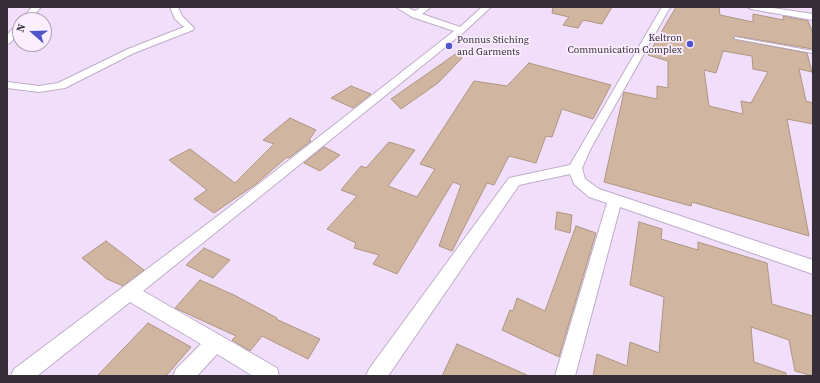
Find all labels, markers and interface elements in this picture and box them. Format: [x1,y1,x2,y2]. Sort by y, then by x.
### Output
north arrow [12,12,52,52]
text: N [13,22,30,34]
place label: Keltron Communication Complex [568,32,682,56]
place label: Ponnus Stiching and Garments [457,34,529,58]
marker: Keltron Communication Complex [685,39,695,49]
marker: Ponnus Stiching and Garments [444,41,454,51]

